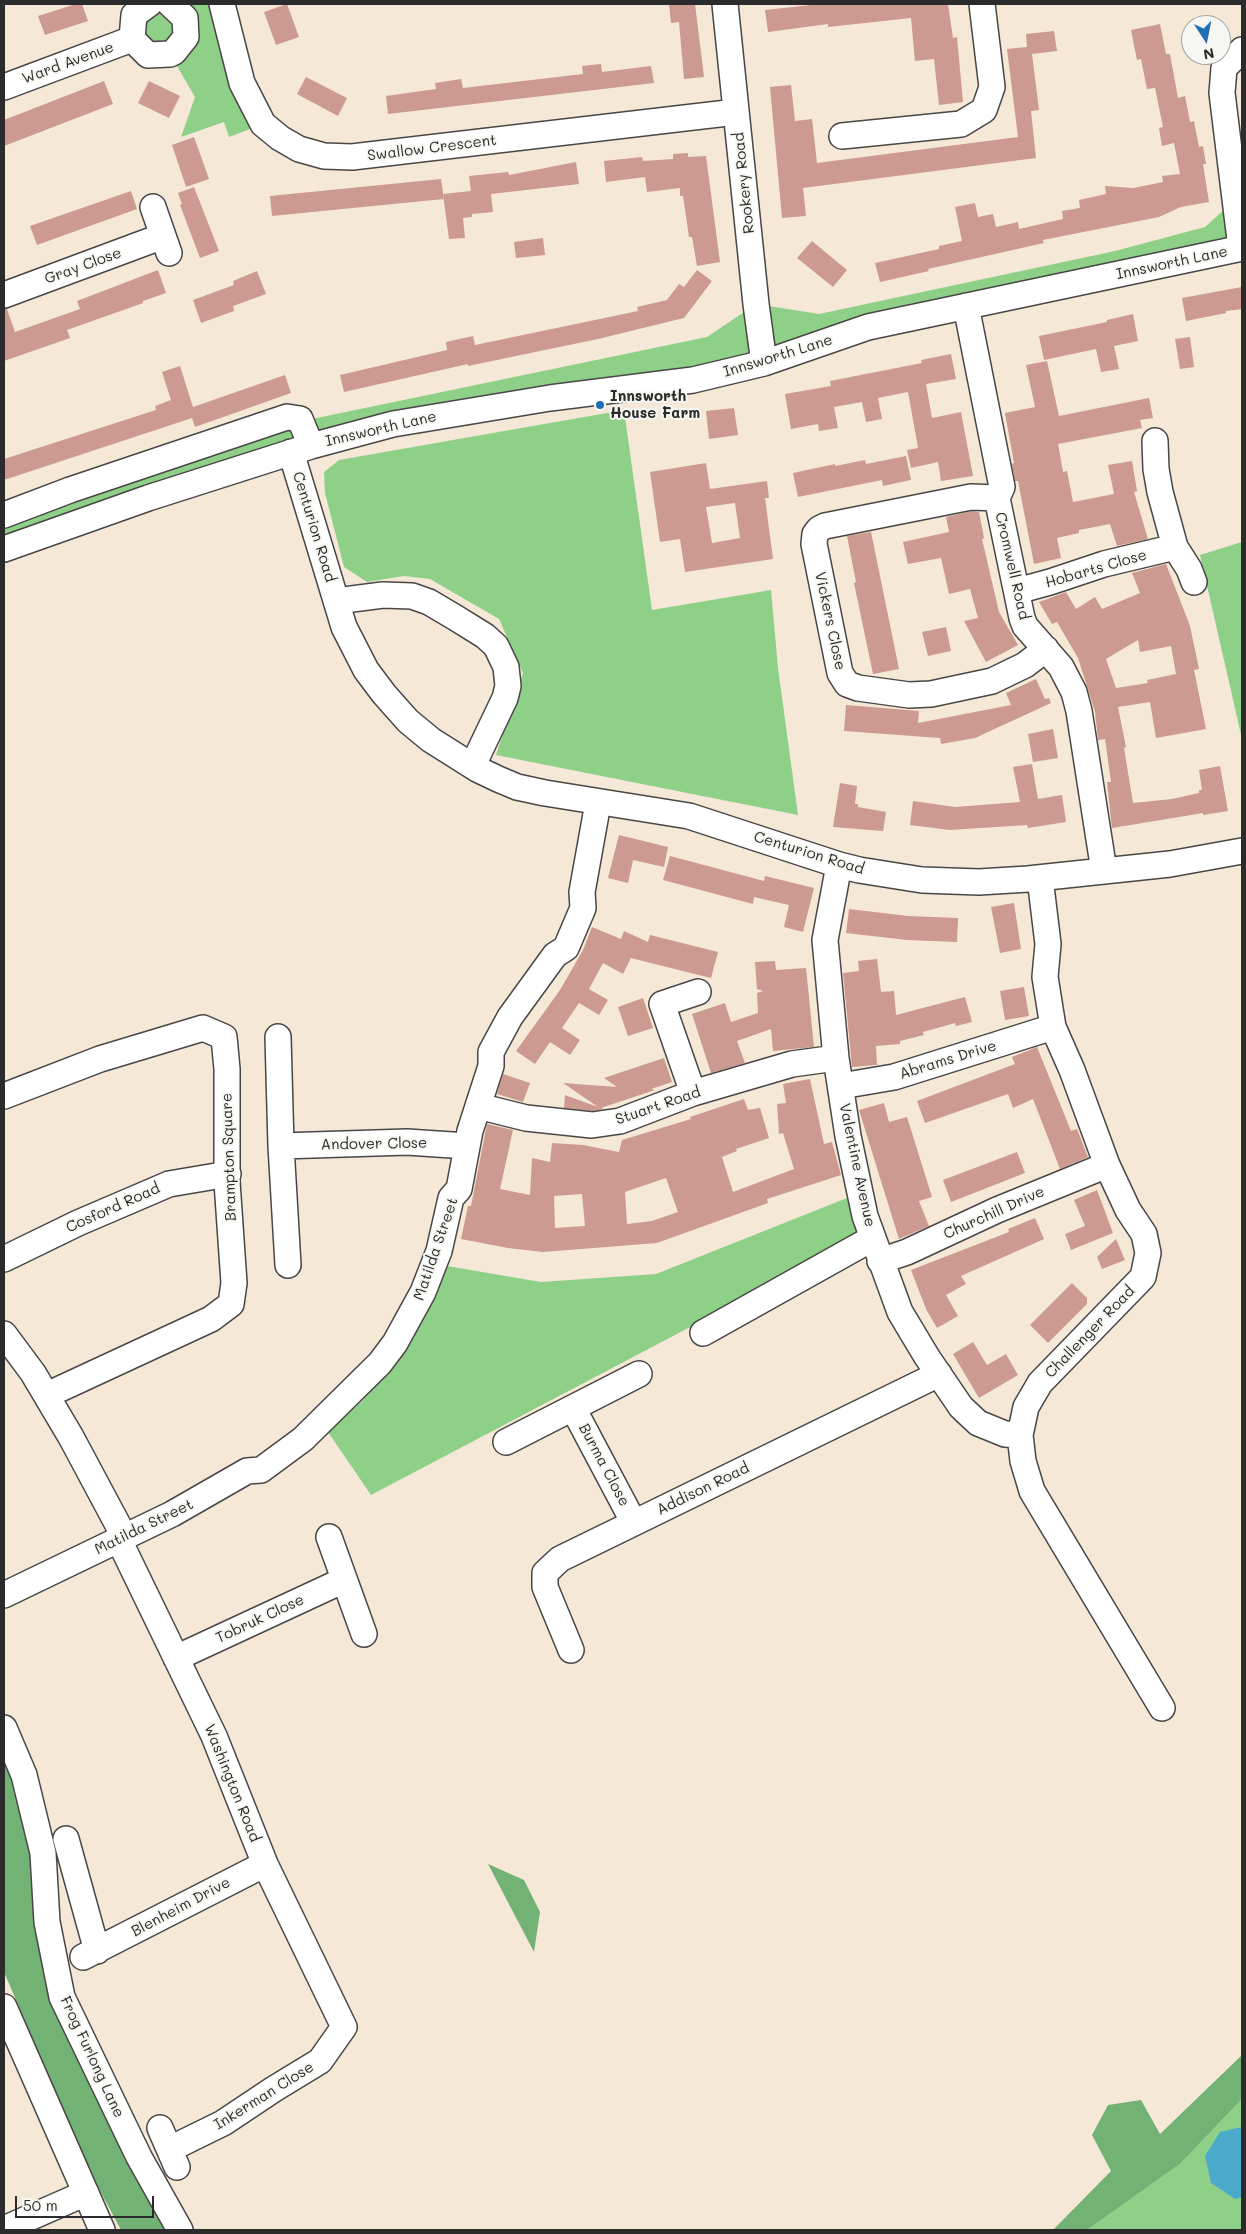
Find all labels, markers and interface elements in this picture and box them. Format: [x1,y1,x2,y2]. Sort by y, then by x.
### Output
north arrow [1181,15,1231,65]
street label: Ward Avenue [20,38,116,88]
text: N [1202,44,1216,65]
street label: Swallow Crescent [366,131,498,165]
street label: Rookery Road [730,131,758,235]
street label: Innsworth Lane [1115,242,1229,284]
street label: Gray Close [42,244,124,288]
street label: Innsworth Lane [721,331,835,381]
place label: Innsworth House Farm [610,387,700,422]
marker: Innsworth House Farm [594,399,606,411]
street label: Innsworth Lane [324,407,438,451]
street label: Centurion Road [289,470,339,584]
street label: Cromwell Road [991,511,1033,621]
street label: Hobarts Close [1043,546,1149,592]
street label: Vickers Close [811,570,849,672]
street label: Centurion Road [752,828,866,878]
street label: Abrams Drive [897,1037,999,1083]
street label: Stuart Road [613,1083,703,1129]
street label: Brampton Square [218,1093,240,1221]
street label: Valentine Avenue [835,1102,879,1228]
street label: Andover Close [321,1134,427,1154]
street label: Cosford Road [63,1179,163,1237]
street label: Churchill Drive [941,1183,1047,1243]
street label: Matilda Street [410,1195,462,1303]
street label: Challenger Road [1041,1282,1139,1382]
street label: Burma Close [575,1421,633,1509]
street label: Addison Road [654,1459,752,1519]
street label: Matilda Street [92,1495,196,1559]
street label: Tobruk Close [213,1591,307,1647]
street label: Washington Road [200,1721,264,1845]
street label: Blenheim Drive [128,1873,234,1941]
street label: Frog Furlong Lane [56,1994,128,2120]
street label: Inkerman Close [211,2058,317,2134]
scale bar [18,2186,156,2218]
text: 50 m [23,2195,58,2215]

